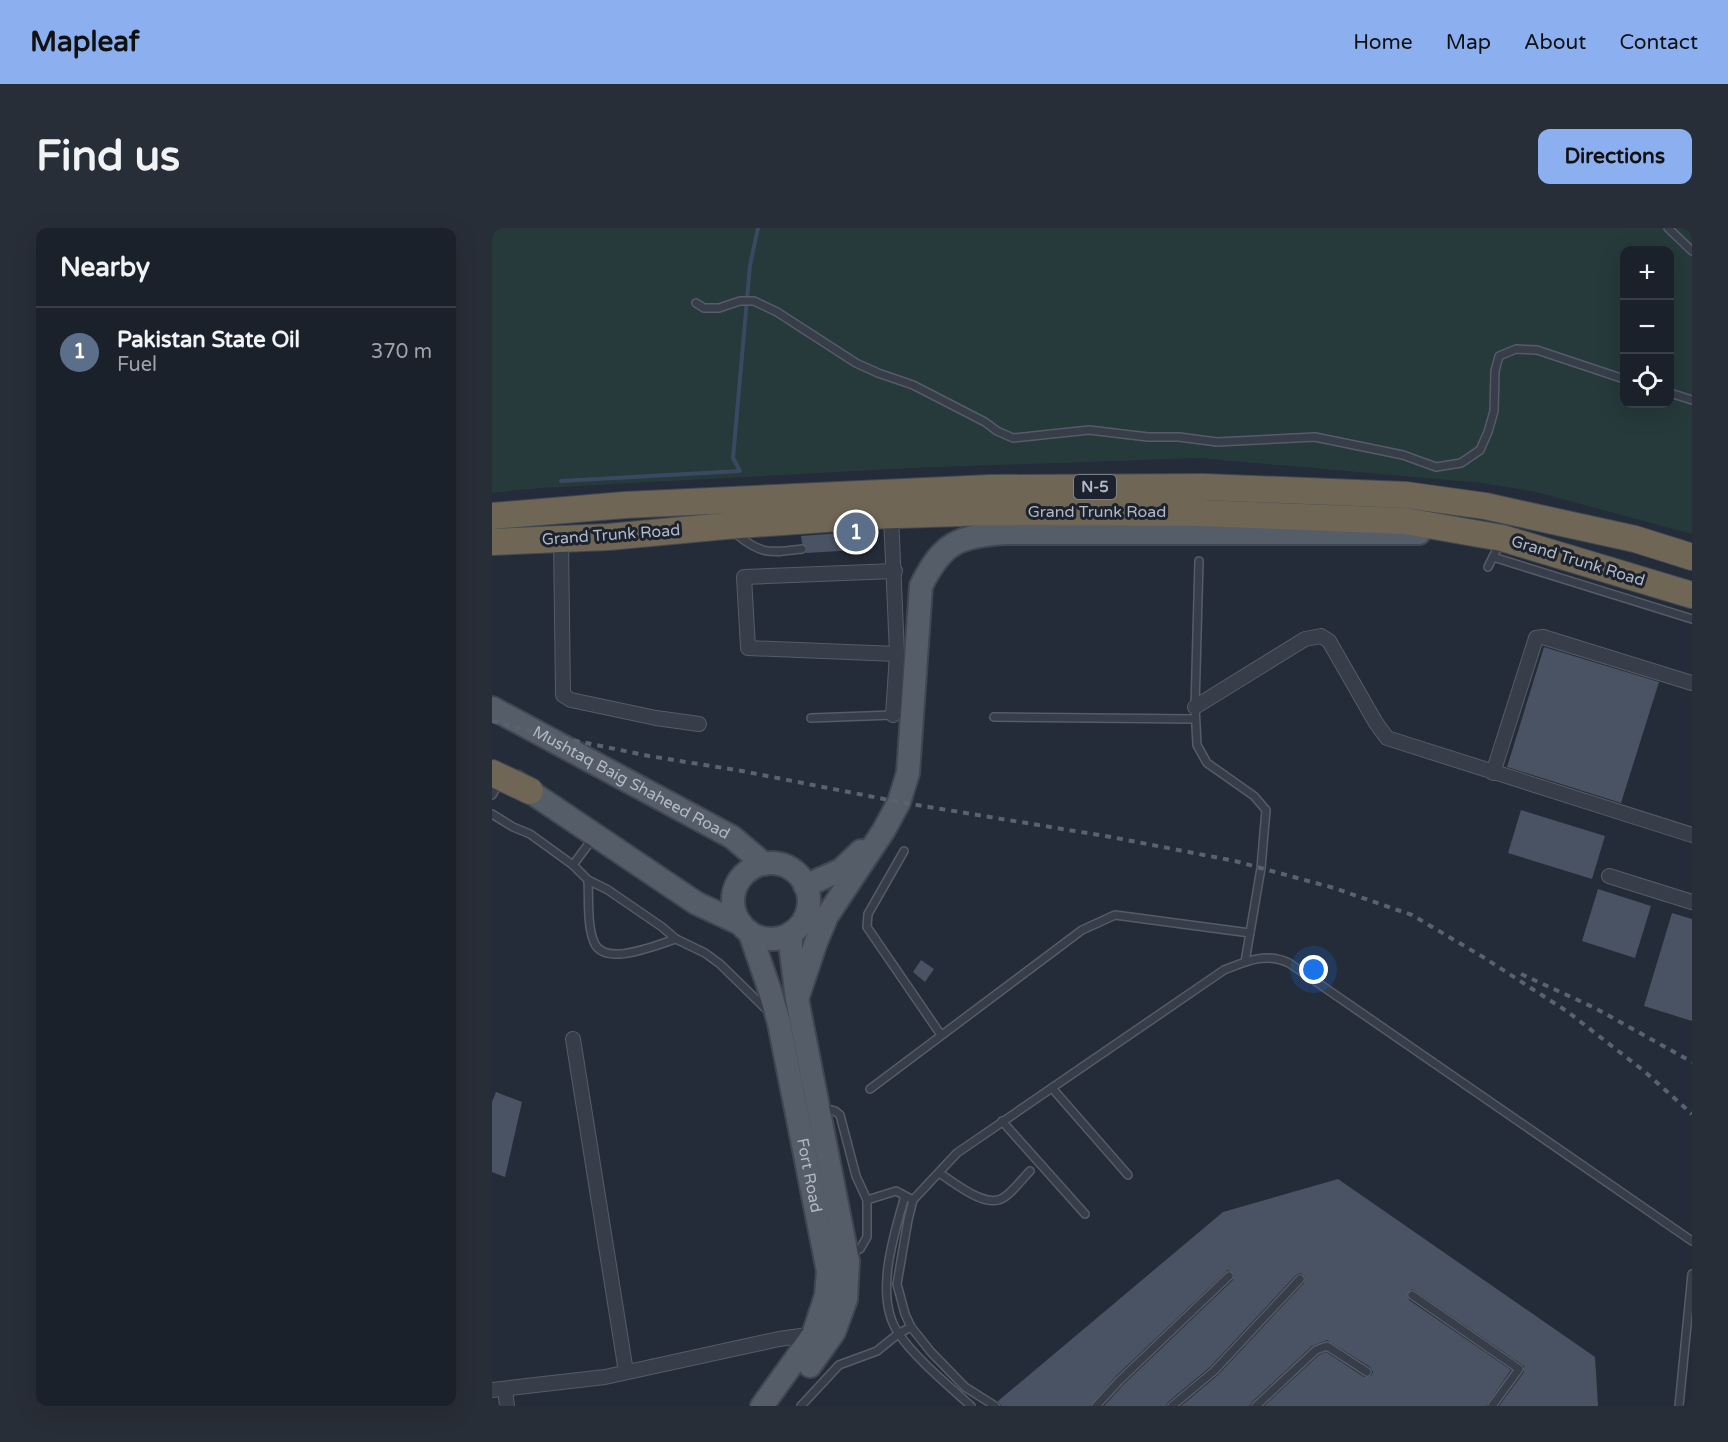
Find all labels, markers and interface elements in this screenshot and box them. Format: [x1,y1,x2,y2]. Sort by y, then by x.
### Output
text: Mapleaf [30,25,139,59]
text: Home [1353,30,1413,55]
text: Map [1446,30,1491,55]
text: About [1524,30,1586,55]
text: Contact [1619,30,1698,55]
button: Directions [1538,129,1692,184]
text: Find us [36,131,180,182]
map controls [1620,246,1674,408]
button: + [1620,246,1674,300]
text: Nearby [60,252,150,283]
button: − [1620,300,1674,354]
text: Pakistan State Oil [117,327,300,353]
text: 1 [73,340,86,364]
text: 370 m [371,340,432,364]
text: Fuel [117,353,157,377]
button: locate [1620,354,1674,408]
road number: N-5 [1074,475,1116,499]
street label: Grand Trunk Road [1028,502,1166,522]
pin: 1 [836,510,876,554]
street label: Grand Trunk Road [541,520,681,550]
street label: Grand Trunk Road [1509,531,1647,591]
street label: Mushtaq Baig Shaheed Road [529,722,733,844]
your location [1299,955,1328,984]
street label: Fort Road [792,1136,826,1214]

